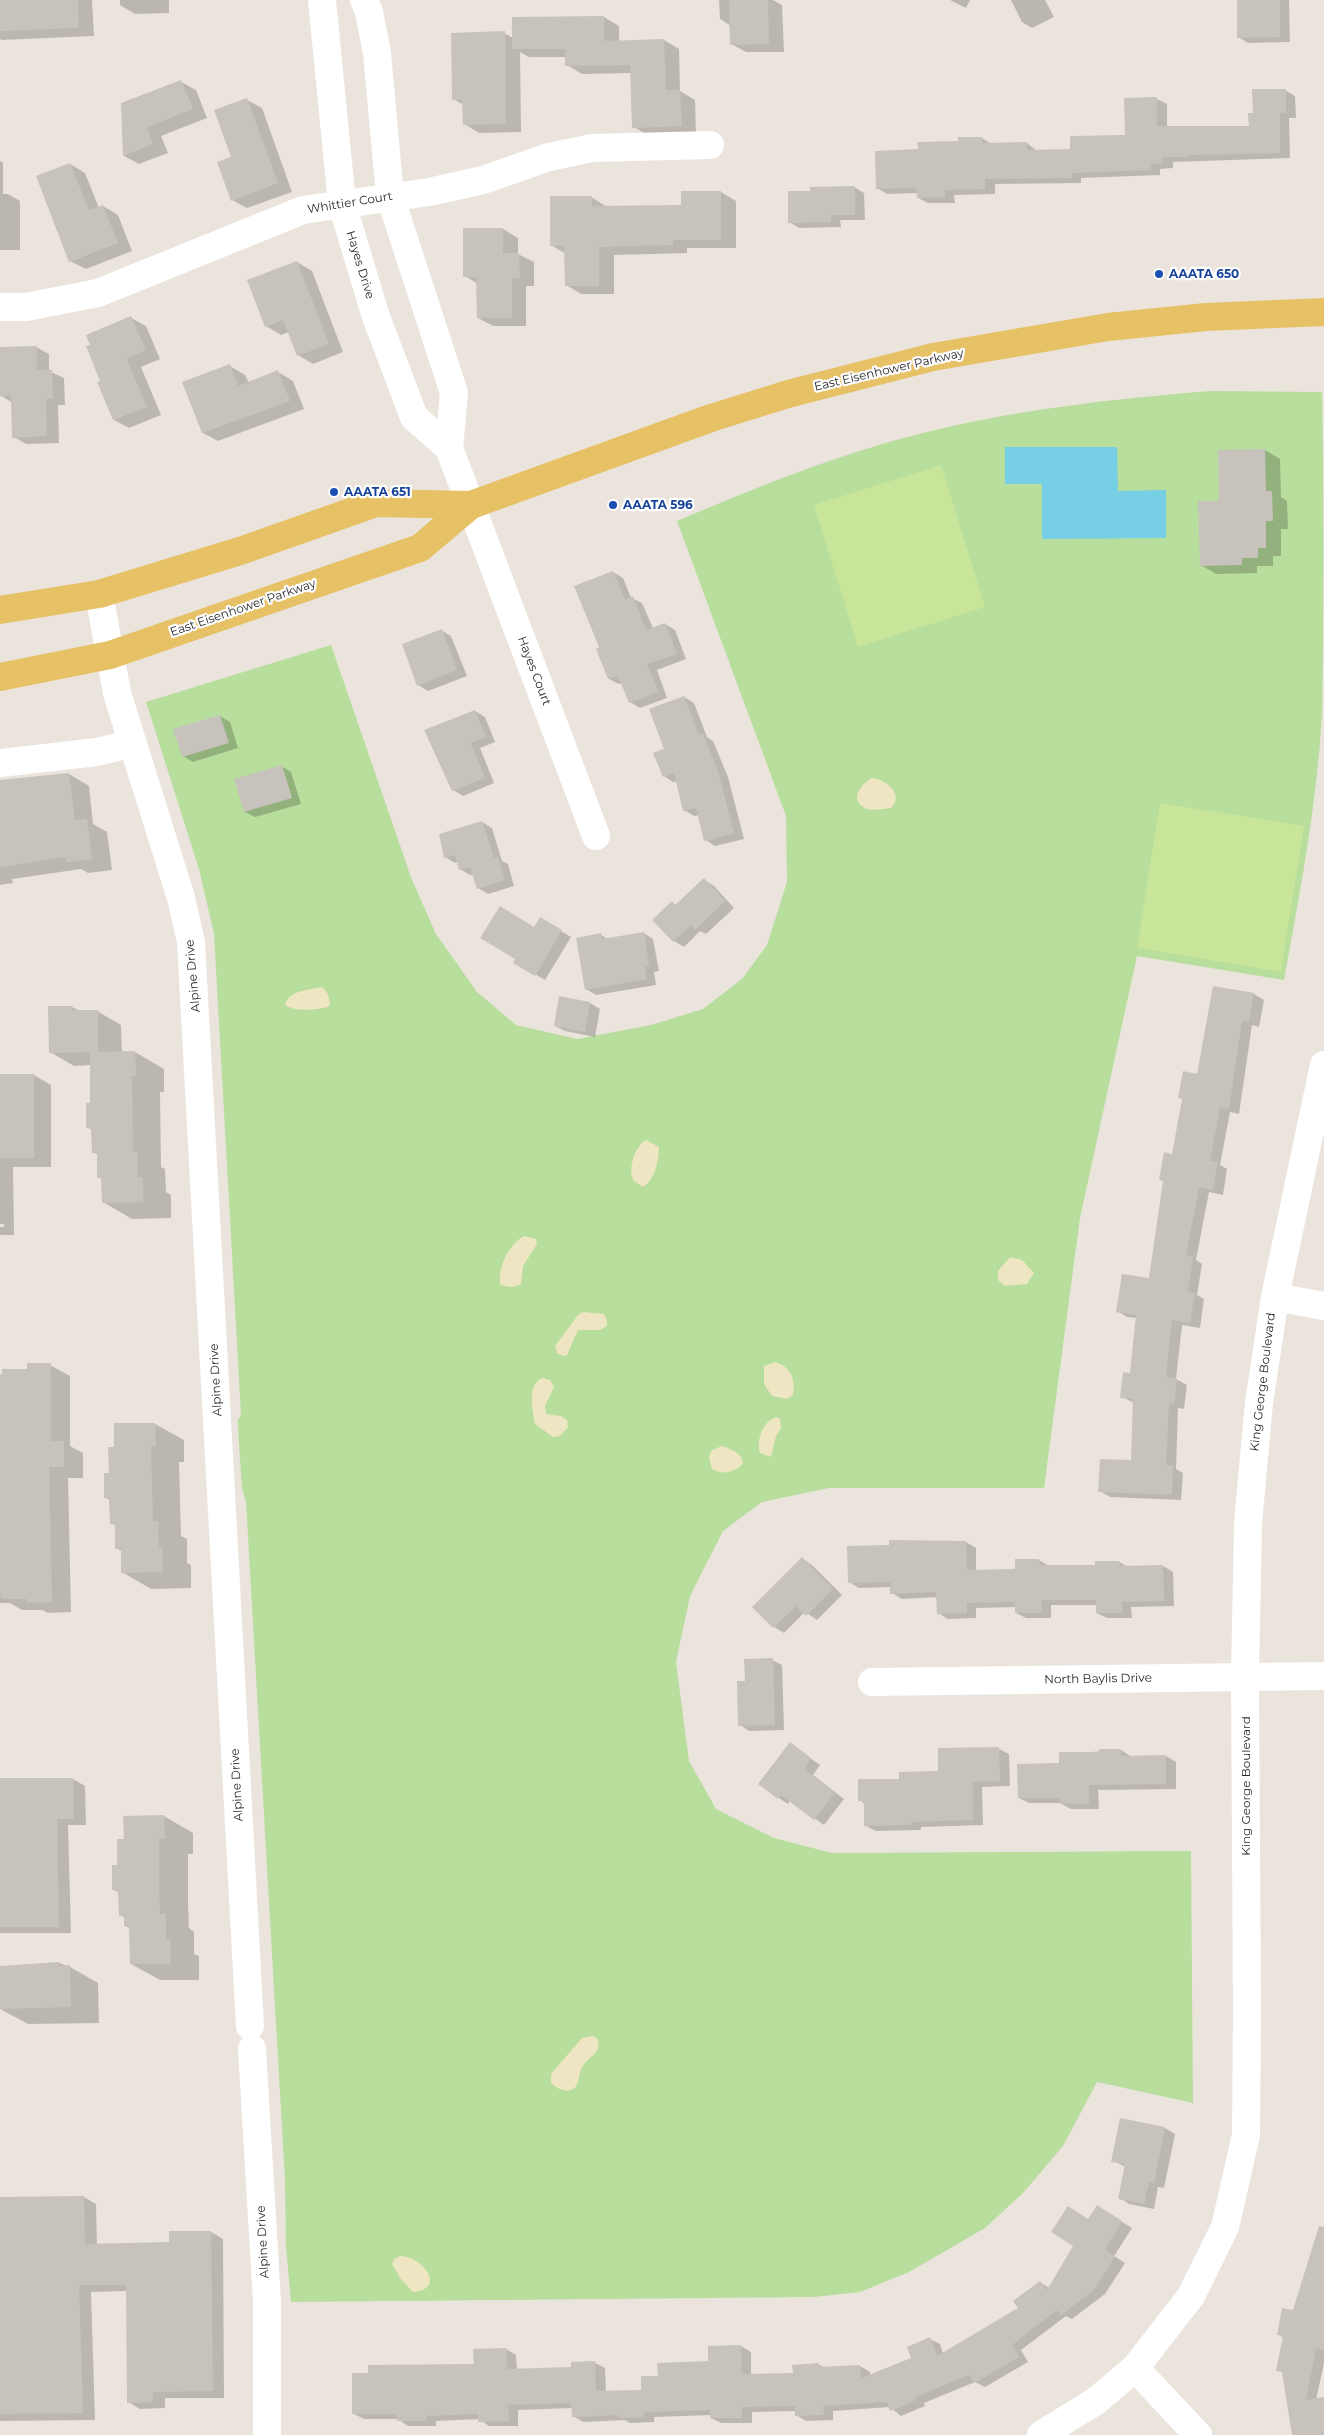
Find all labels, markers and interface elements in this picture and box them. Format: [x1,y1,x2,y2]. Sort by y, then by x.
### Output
street label: Whittier Court [306,189,394,217]
street label: Hayes Drive [343,229,377,301]
place label: AAATA 650 [1169,267,1239,281]
marker: AAATA 650 [1153,268,1165,280]
street label: East Eisenhower Parkway [813,346,965,394]
place label: AAATA 651 [344,485,411,499]
marker: AAATA 651 [328,486,340,498]
place label: AAATA 596 [623,498,693,512]
marker: AAATA 596 [607,499,619,511]
street label: East Eisenhower Parkway [168,576,318,640]
street label: Hayes Court [514,634,554,708]
street label: Alpine Drive [183,939,203,1013]
street label: King George Boulevard [1247,1312,1279,1452]
street label: Alpine Drive [207,1343,225,1417]
street label: North Baylis Drive [1044,1671,1152,1687]
street label: King George Boulevard [1239,1716,1253,1856]
street label: Alpine Drive [228,1748,246,1822]
street label: Alpine Drive [254,2205,272,2279]

